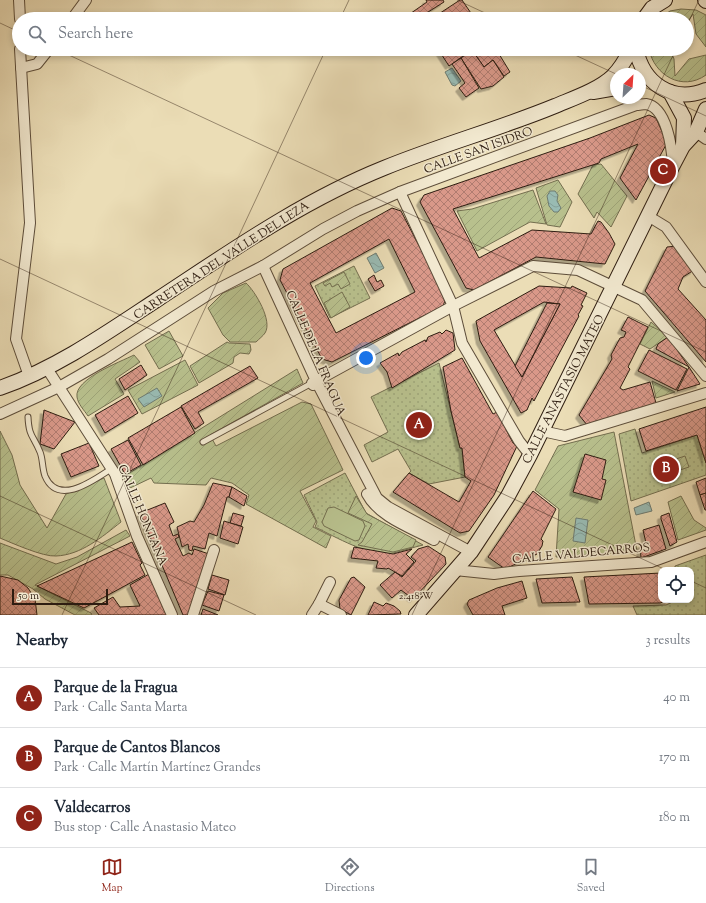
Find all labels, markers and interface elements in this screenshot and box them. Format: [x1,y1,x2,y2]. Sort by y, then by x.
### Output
search box [12,12,694,56]
icon: search [26,23,48,45]
text: Search here [58,24,133,45]
north arrow [610,68,646,104]
street label: CALLE SAN ISIDRO [421,123,535,179]
pin: C [650,156,676,186]
street label: CARRETERA DEL VALLE DEL LEZA [130,197,313,325]
street label: CALLE DE LA FRAGUA [280,288,350,419]
street label: CALLE ANASTASIO MATEO [518,312,609,467]
your location [356,348,376,368]
pin: A [406,410,432,440]
pin: B [653,454,679,484]
street label: CALLE HONTANA [113,462,172,569]
street label: CALLE VALDECARROS [512,539,651,569]
map controls [658,567,694,603]
button: locate [658,567,694,603]
scale bar [12,587,108,606]
text: 50 m [18,588,39,604]
text: 2.418°W [399,589,433,604]
text: Nearby [16,629,68,653]
text: 3 results [645,632,690,650]
text: Parque de la Fragua [54,678,178,699]
text: A [24,689,34,707]
text: 40 m [663,689,690,707]
text: Park · Calle Santa Marta [54,699,187,717]
text: Parque de Cantos Blancos [54,738,220,759]
text: B [25,749,33,767]
text: 170 m [659,749,690,767]
text: Park · Calle Martín Martínez Grandes [54,759,261,777]
text: Valdecarros [54,798,130,819]
text: C [24,809,34,827]
text: 180 m [659,809,690,827]
text: Bus stop · Calle Anastasio Mateo [54,819,236,837]
tab: Map [101,856,123,896]
tab: Directions [325,856,375,896]
tab: Saved [577,856,605,896]

